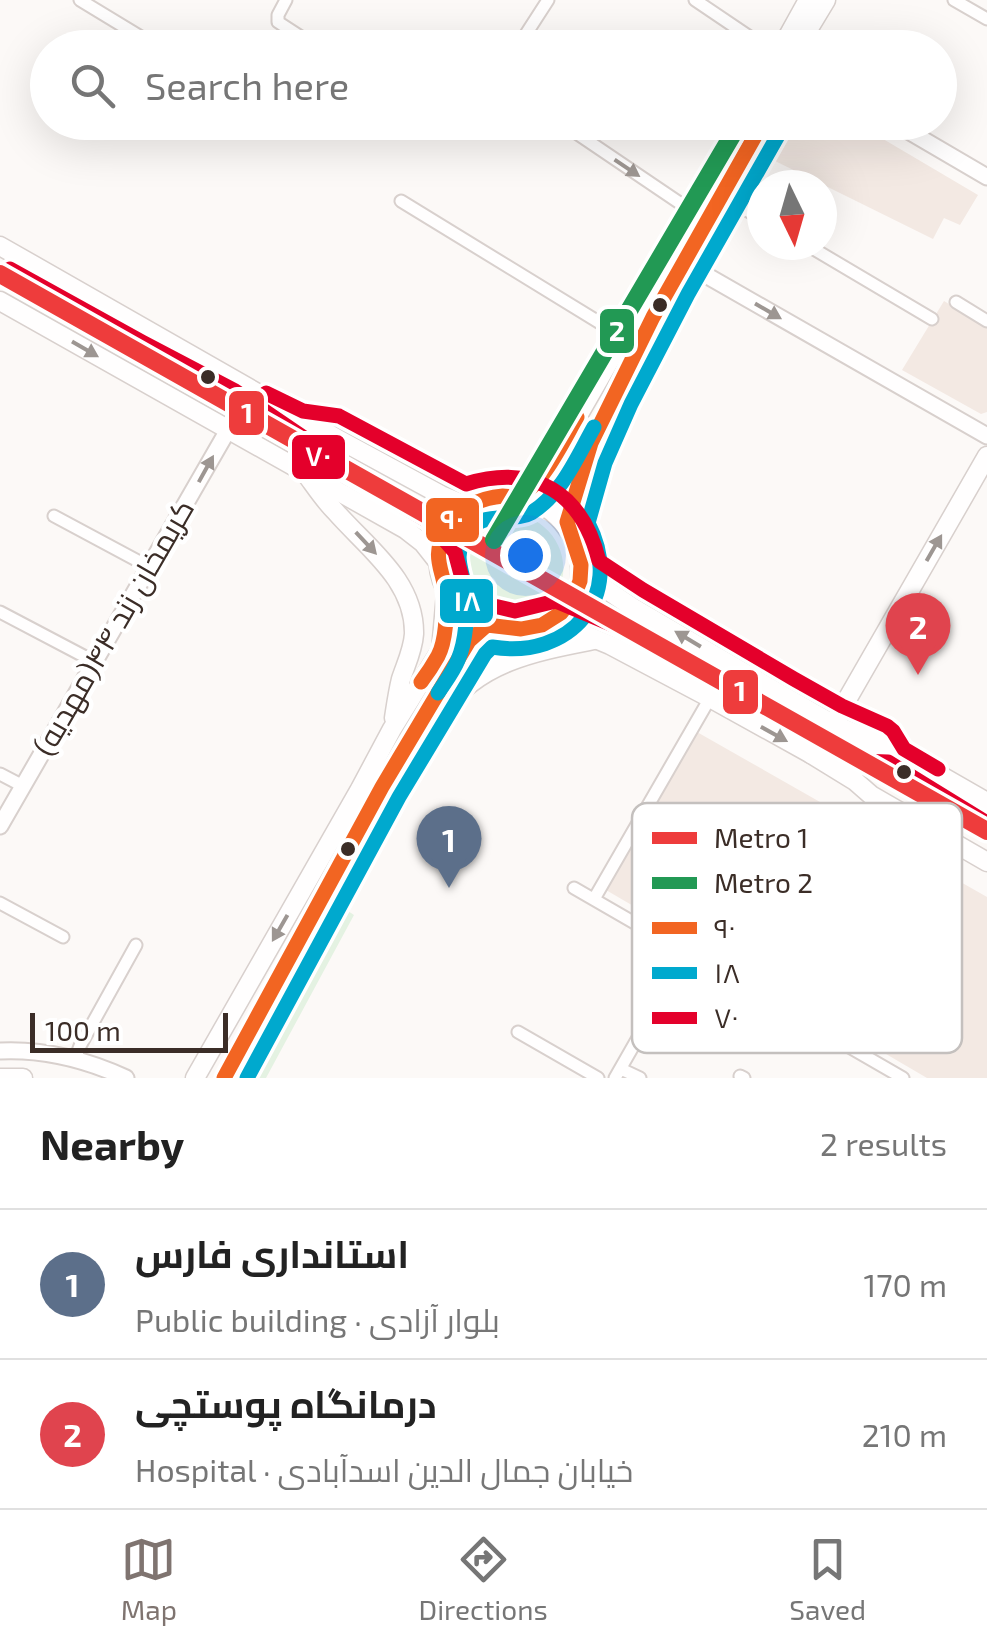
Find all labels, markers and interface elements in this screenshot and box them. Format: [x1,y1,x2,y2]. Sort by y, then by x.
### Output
search box [30,30,957,140]
icon: search [65,58,120,113]
text: Search here [145,62,349,108]
one-way arrow [613,158,640,176]
north arrow [747,170,837,260]
unlabelled marker [650,295,670,315]
one-way arrow [754,301,782,319]
line badge: 2 [598,307,636,355]
text: 2 [609,313,625,347]
one-way arrow [71,340,99,358]
unlabelled marker [198,367,218,387]
line badge: 1 [227,389,266,437]
text: 1 [241,395,253,429]
line badge: ۷۰ [290,433,347,481]
text: ۷۰ [305,438,331,472]
one-way arrow [197,454,214,483]
street label: کریمخان زند ۴۴(مهدیه) [24,492,202,763]
line badge: ۹۰ [424,496,481,544]
text: ۹۰ [440,501,464,535]
your location [500,530,551,581]
one-way arrow [354,531,377,555]
one-way arrow [926,534,943,563]
line badge: ۱۸ [438,577,495,625]
text: ۱۸ [453,583,481,617]
pin: 2 [886,592,950,675]
one-way arrow [674,631,702,648]
line badge: 1 [721,668,760,716]
text: 1 [734,673,746,707]
one-way arrow [759,725,788,742]
unlabelled marker [894,762,914,782]
legend [632,803,962,1053]
pin: 1 [416,806,482,888]
text: Metro 1 [714,820,808,854]
unlabelled marker [338,839,358,859]
text: Metro 2 [714,865,813,899]
text: ۹۰ [714,910,736,944]
one-way arrow [272,914,290,942]
text: ۱۸ [714,955,740,989]
text: ۷۰ [714,1000,738,1034]
scale bar [30,1008,228,1052]
text: 100 m [45,1013,121,1047]
text: Nearby [40,1118,184,1168]
text: 2 results [820,1124,947,1162]
text: استانداری فارس [135,1230,409,1276]
text: 1 [66,1265,79,1303]
text: 170 m [863,1265,947,1303]
text: Public building · بلوار آزادی [135,1300,500,1338]
text: درمانگاه پوستچی [135,1380,437,1426]
text: 2 [63,1415,82,1453]
text: 210 m [862,1415,947,1453]
text: Hospital · خیابان جمال الدین اسدآبادی [135,1450,633,1488]
tab: Map [121,1532,177,1626]
tab: Directions [419,1532,548,1626]
tab: Saved [789,1532,866,1626]

